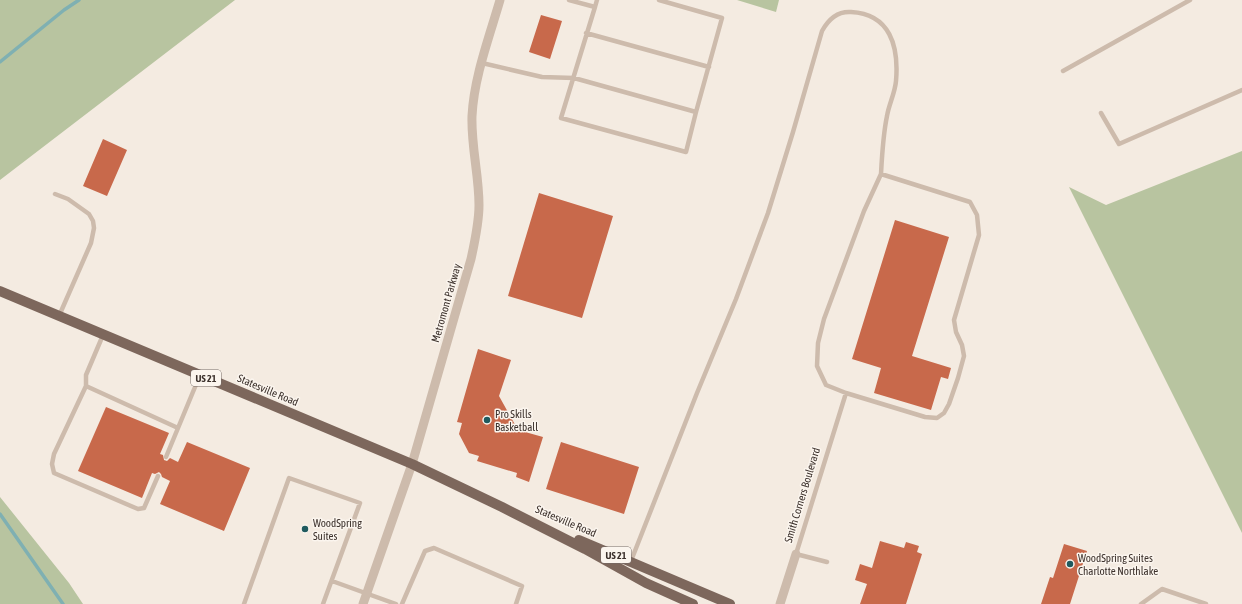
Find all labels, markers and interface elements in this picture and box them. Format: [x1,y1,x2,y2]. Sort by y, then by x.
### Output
street label: Metromont Parkway [429,262,463,344]
road number: US 21 [191,370,221,386]
street label: Statesville Road [236,372,300,408]
place label: Pro Skills Basketball [495,408,538,433]
marker: Pro Skills Basketball [482,415,492,425]
street label: Smith Corners Boulevard [782,446,822,544]
street label: Statesville Road [534,503,598,539]
place label: WoodSpring Suites [313,517,362,542]
marker: WoodSpring Suites [300,524,310,534]
road number: US 21 [601,547,631,563]
place label: WoodSpring Suites Charlotte Northlake [1078,552,1158,577]
marker: WoodSpring Suites Charlotte Northlake [1065,559,1075,569]

